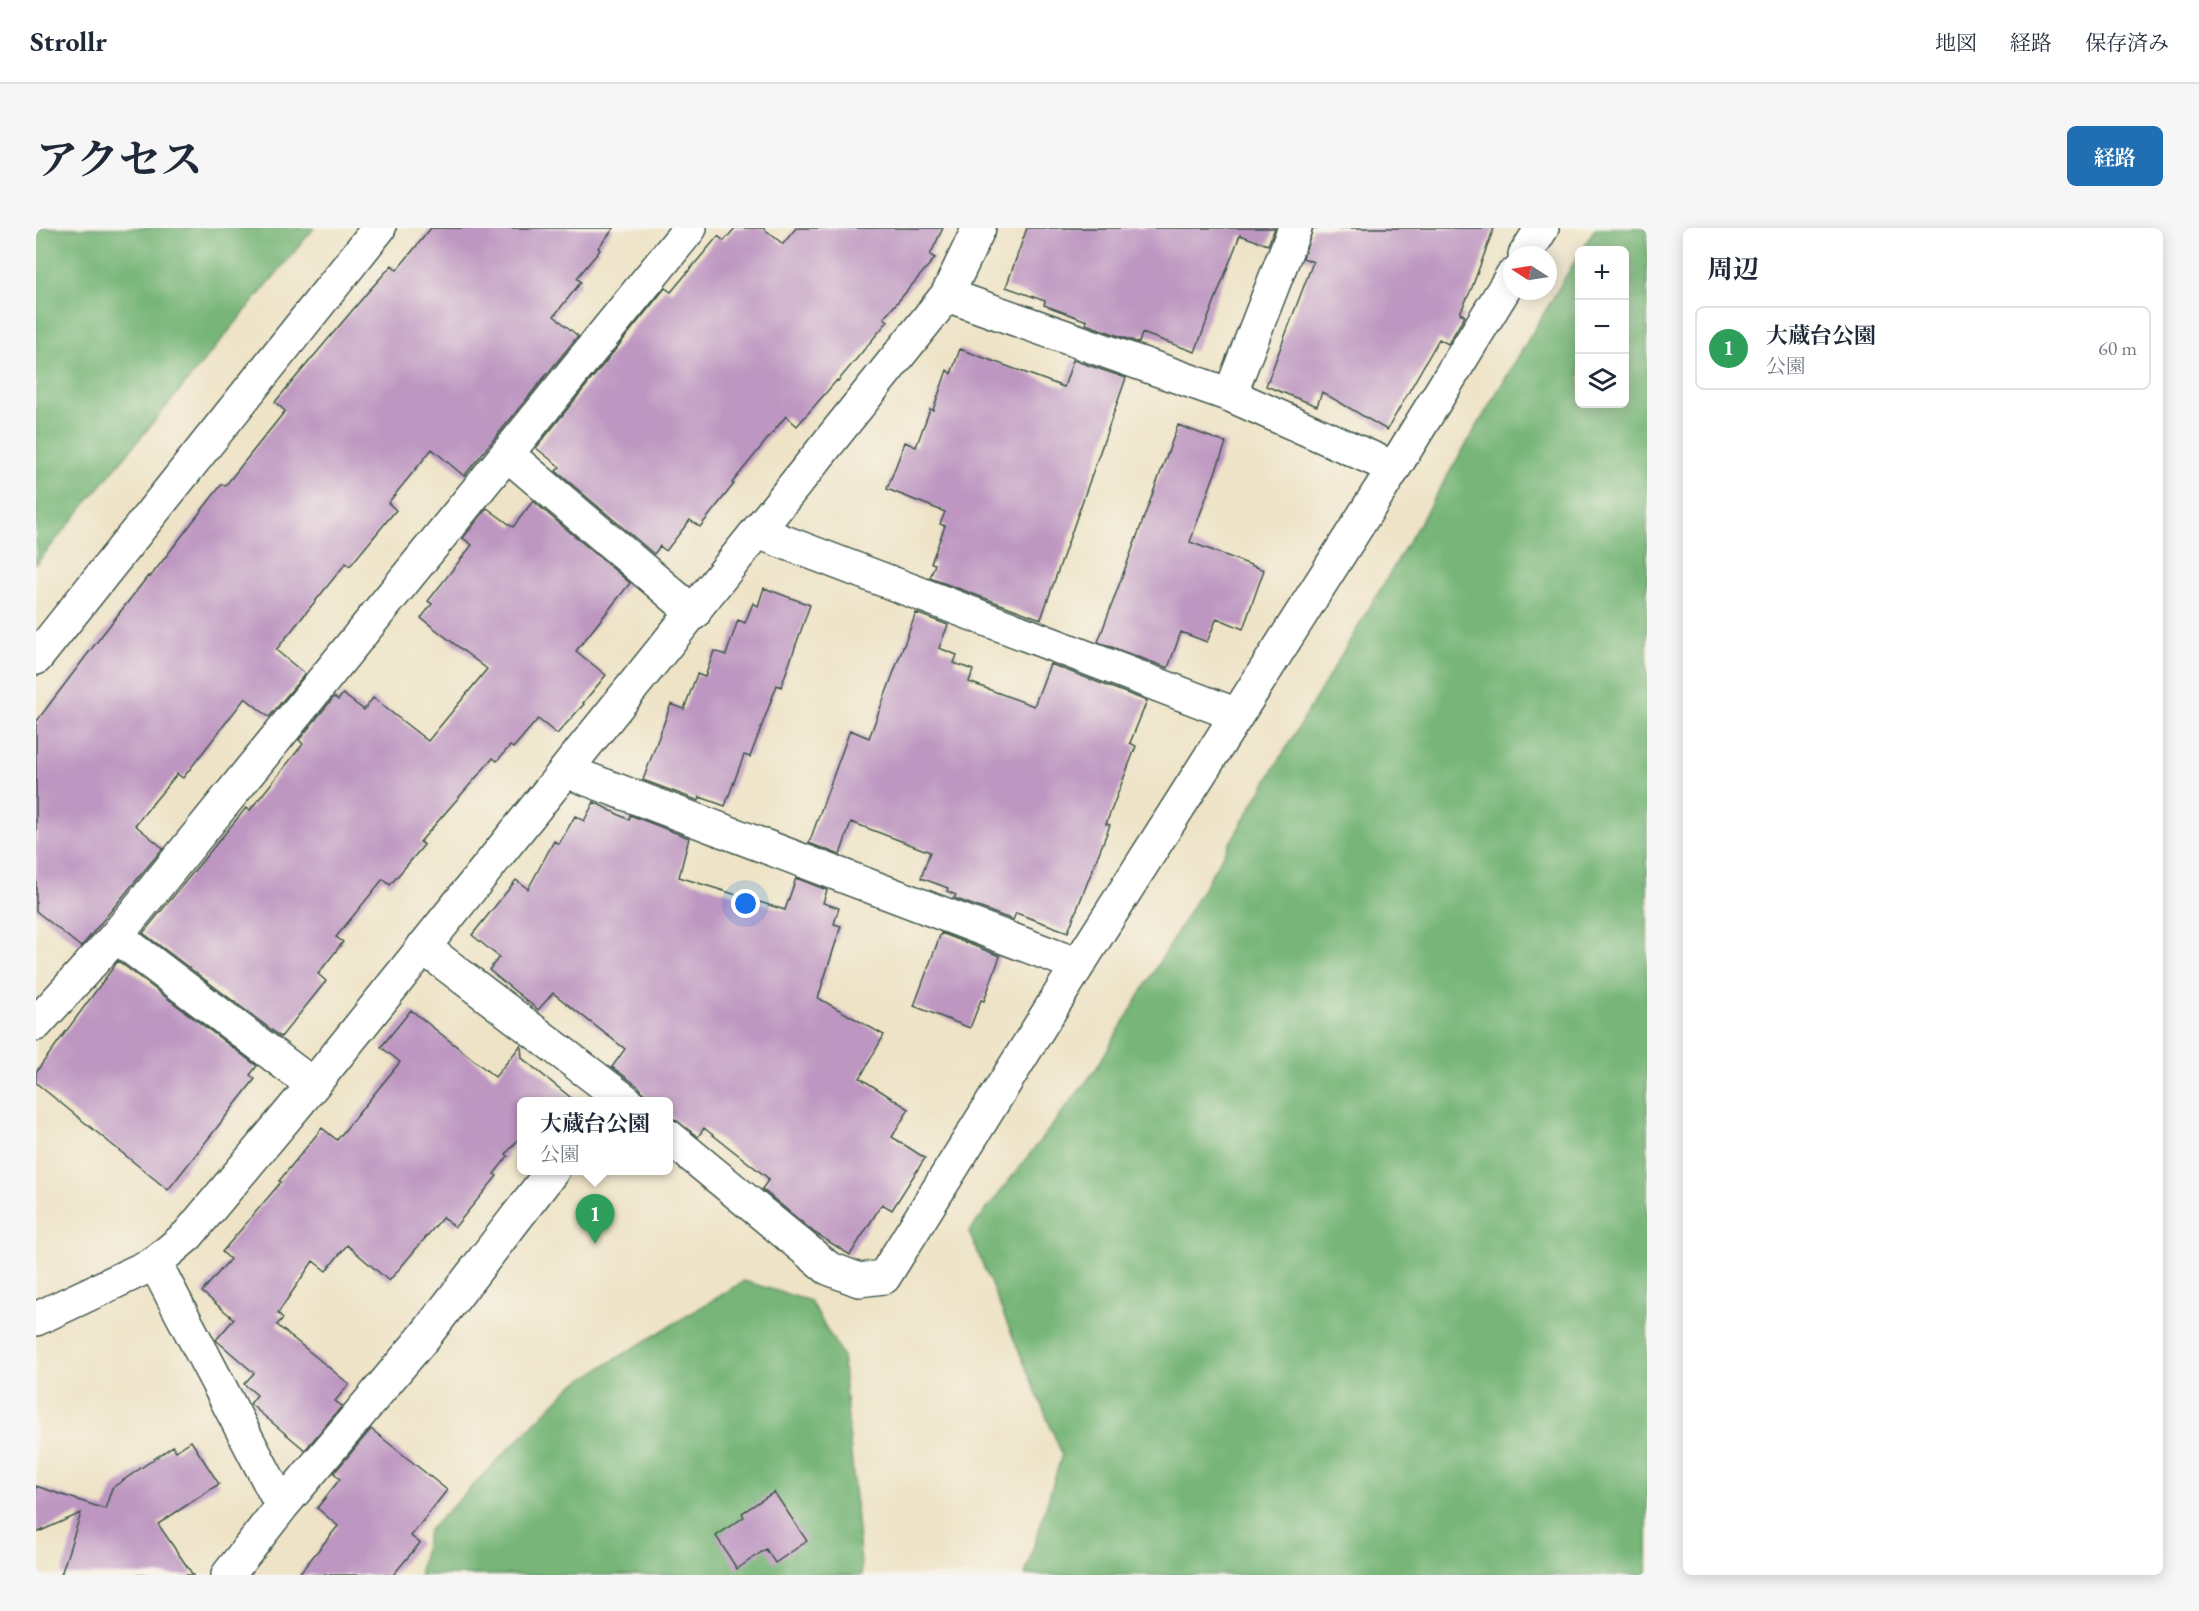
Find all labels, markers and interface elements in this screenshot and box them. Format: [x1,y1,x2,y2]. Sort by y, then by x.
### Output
text: Strollr [30,23,107,59]
text: 地図 [1935,29,1977,56]
text: 経路 [2010,29,2052,56]
text: 保存済み [2085,29,2169,56]
button: 経路 [2067,126,2163,186]
text: アクセス [36,132,203,187]
north arrow [1503,246,1557,300]
map controls [1575,246,1629,408]
button: + [1575,246,1629,300]
text: 周辺 [1707,252,1759,286]
button: − [1575,300,1629,354]
text: 大蔵台公園 [1766,321,1876,350]
text: 1 [1723,335,1734,361]
text: 60 m [2098,335,2137,361]
text: 公園 [1766,353,1806,379]
button: layers [1575,354,1629,408]
your location [731,889,760,918]
popup [517,1097,673,1175]
text: 大蔵台公園 [540,1109,650,1138]
text: 公園 [540,1141,580,1167]
pin: 1 [576,1194,614,1244]

